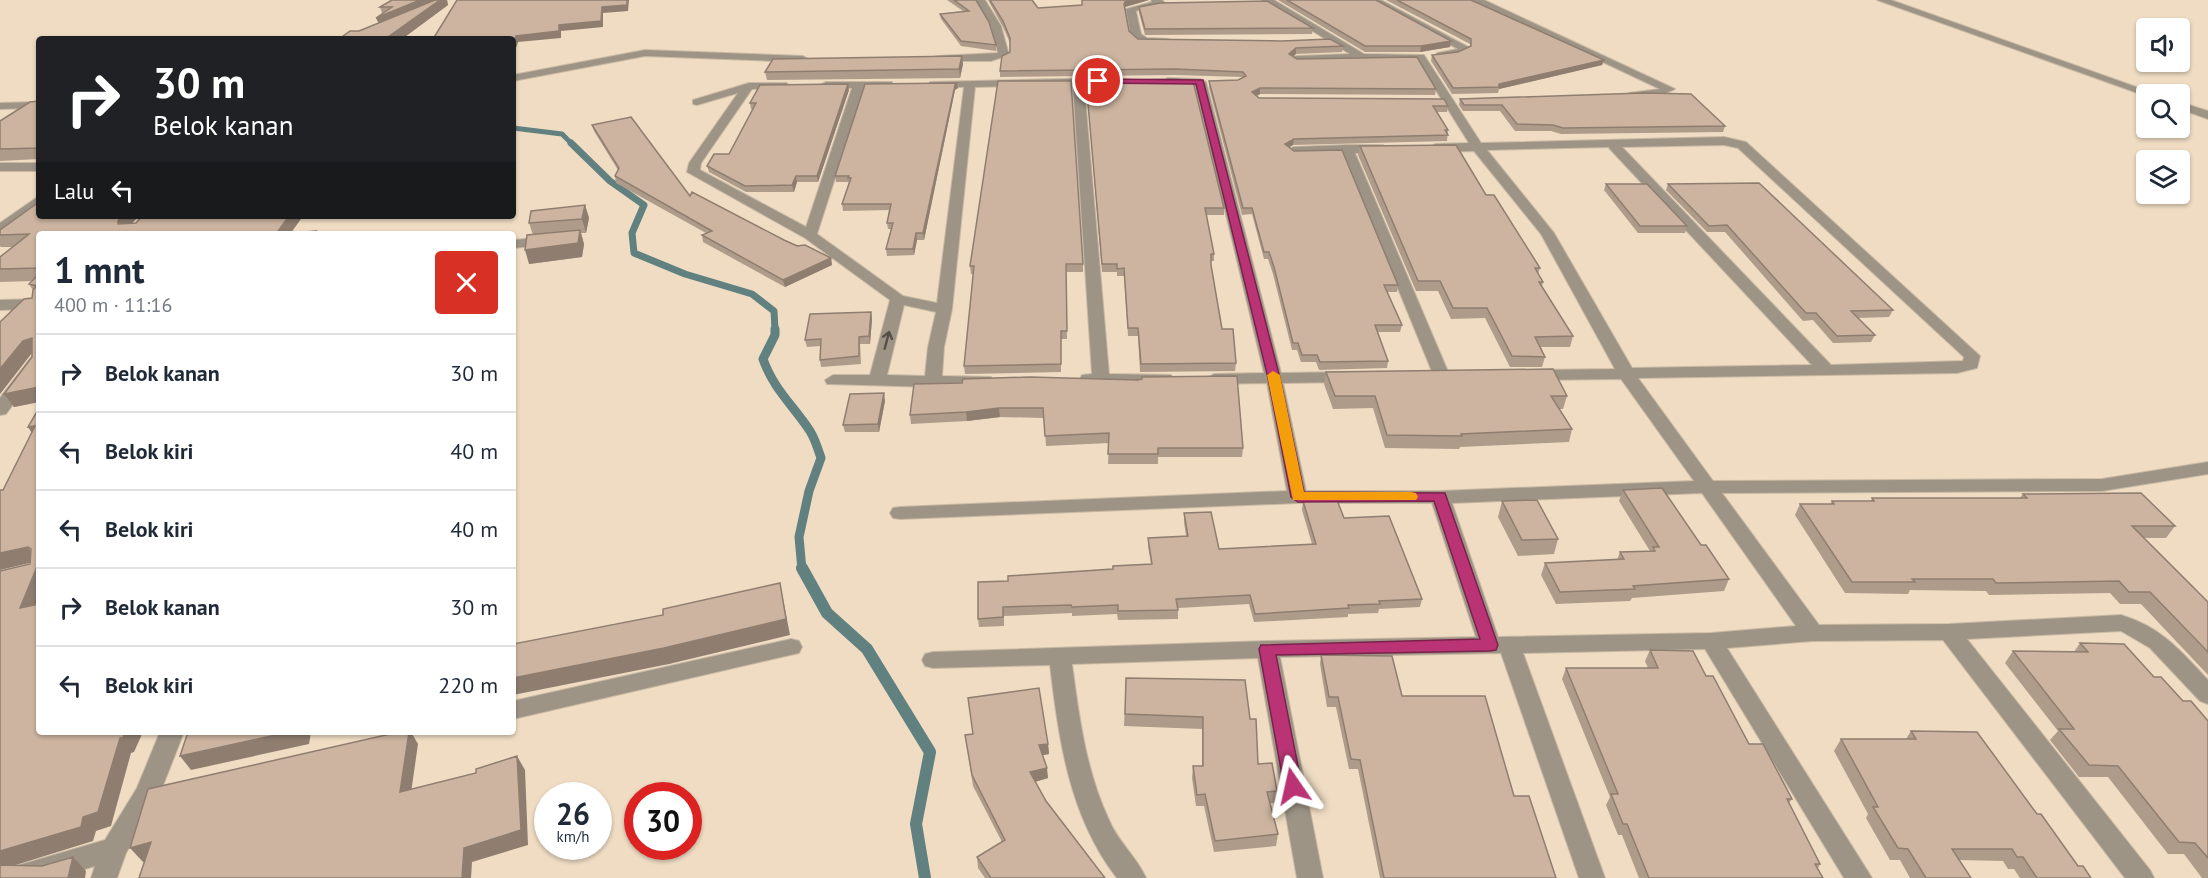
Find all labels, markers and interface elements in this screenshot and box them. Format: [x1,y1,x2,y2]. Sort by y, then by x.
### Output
map controls [2136,18,2190,204]
button: sound [2136,18,2190,72]
text: 30 m [153,55,245,110]
pin [1072,55,1123,106]
icon: right [54,60,132,138]
icon: arrive [1081,64,1114,97]
button: search [2136,84,2190,138]
text: Belok kanan [153,108,293,142]
button: layers [2136,150,2190,204]
icon: left [106,174,139,207]
text: Lalu [54,177,94,205]
text: 1 mnt [54,246,145,293]
button: close [435,251,498,314]
text: 400 m · 11:16 [54,292,172,318]
one-way arrow [882,330,894,349]
icon: right [54,357,87,390]
text: Belok kanan [105,359,220,387]
text: 30 m [450,359,498,387]
icon: left [54,435,87,468]
text: Belok kiri [105,437,194,465]
text: 40 m [450,437,498,465]
icon: left [54,513,87,546]
text: Belok kiri [105,515,194,543]
text: 40 m [450,515,498,543]
icon: right [54,591,87,624]
text: Belok kanan [105,593,220,621]
text: 30 m [450,593,498,621]
icon: left [54,669,87,702]
text: Belok kiri [105,671,194,699]
text: 220 m [438,671,498,699]
position arrow [1261,754,1325,818]
speed limit sign: 30 [624,782,702,860]
text: 26 [556,794,590,833]
text: km/h [557,827,589,846]

